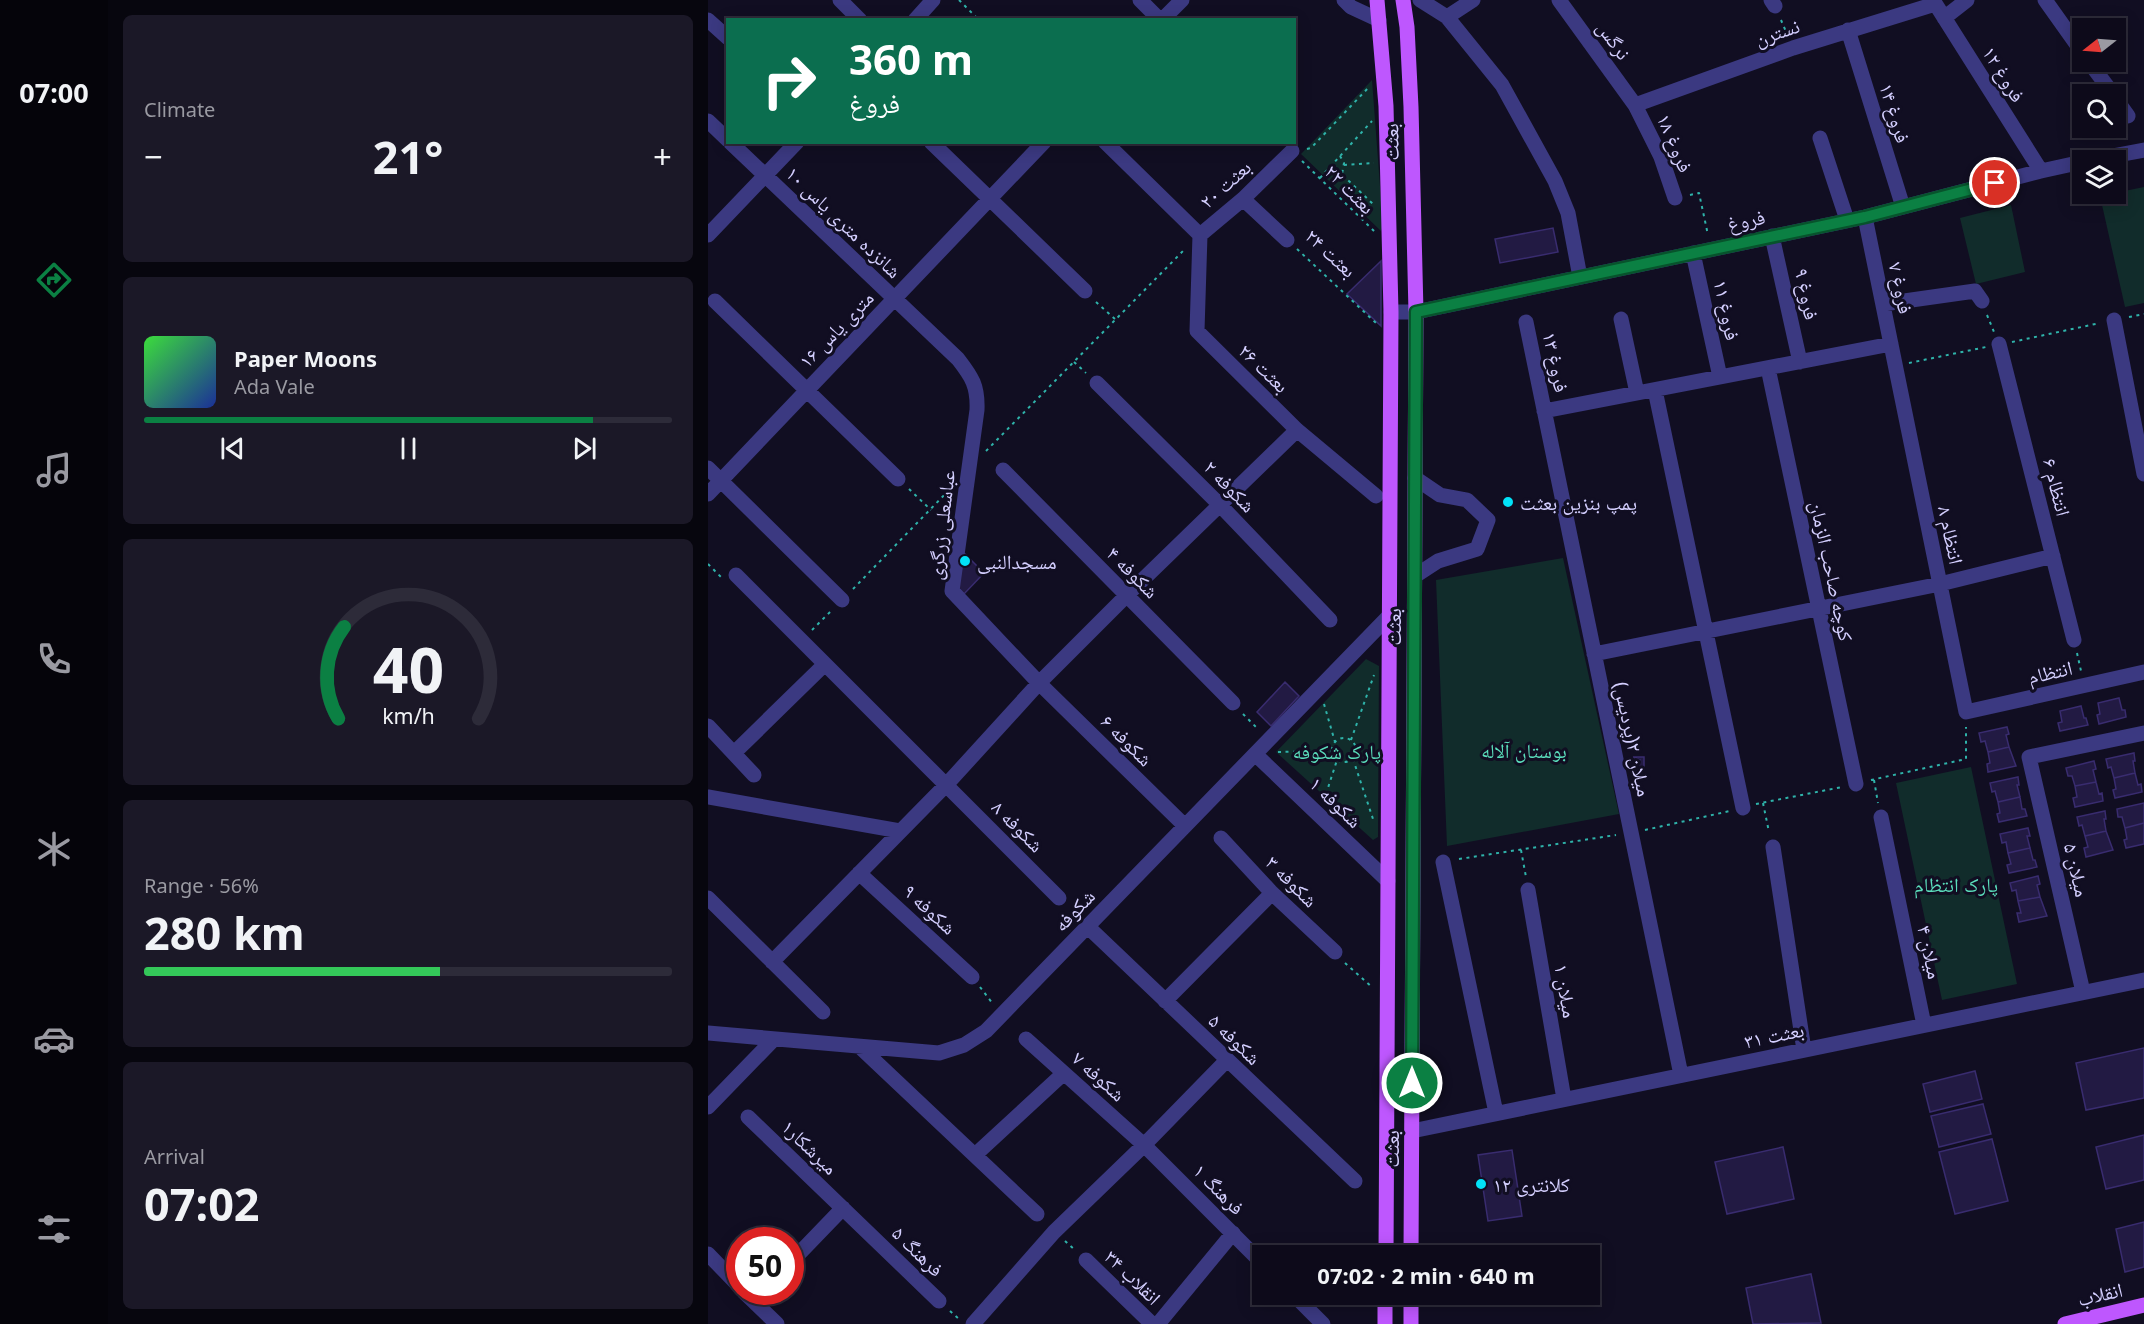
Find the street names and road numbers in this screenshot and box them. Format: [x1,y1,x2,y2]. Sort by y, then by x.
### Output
street label: نسترن [1751,12,1803,52]
street label: نرگس [1591,15,1637,65]
street label: فروغ ۱۲ [1976,41,2032,107]
street label: فروغ ۱۴ [1873,80,1917,146]
street label: فروغ ۱۸ [1651,110,1699,176]
street label: بعثت [1377,123,1405,161]
street label: بعثت ۲۰ [1193,154,1257,214]
street label: بعثت ۲۲ [1319,158,1381,220]
street label: شانزده متری یاس ۱۰ [780,160,908,284]
street label: فروغ [1725,203,1767,237]
street label: بعثت ۲۴ [1300,222,1362,284]
street label: فروغ ۷ [1882,260,1920,316]
street label: فروغ ۹ [1788,266,1826,322]
street label: فروغ ۱۱ [1707,277,1747,343]
street label: ۱۶ متری یاس [792,285,880,373]
street label: فروغ ۱۳ [1536,329,1576,395]
street label: بعثت ۲۶ [1233,337,1295,399]
street label: شکوفه ۲ [1198,454,1262,518]
street label: انتظام ۶ [2036,455,2077,519]
street label: عباسعلی زرگری [921,469,961,581]
street label: کوچه صاحب الزمان [1804,498,1860,644]
street label: انتظام ۸ [1931,503,1970,567]
street label: شکوفه ۴ [1101,540,1165,604]
street label: بعثت [1380,608,1407,646]
street label: انتظام [2025,654,2075,691]
street label: میلان ۲(پردیس) [1608,679,1658,799]
street label: شکوفه ۶ [1095,708,1159,772]
street label: شکوفه ۱ [1304,770,1368,834]
street label: شکوفه ۸ [986,794,1050,858]
street label: میلان ۵ [2058,840,2096,900]
street label: شکوفه ۳ [1260,849,1324,913]
street label: شکوفه ۹ [898,878,962,940]
street label: شکوفه [1047,883,1101,937]
street label: میلان ۴ [1911,923,1949,981]
street label: میلان ۱ [1548,962,1584,1020]
street label: شکوفه ۵ [1203,1007,1267,1071]
street label: بعثت ۳۱ [1742,1016,1806,1054]
street label: شکوفه ۷ [1066,1045,1132,1107]
street label: میرشکار۱ [776,1113,844,1181]
street label: بعثت [1378,1130,1405,1168]
street label: فرهنگ ۱ [1187,1157,1251,1221]
street label: فرهنگ ۵ [886,1220,950,1282]
street label: انقلاب ۳۴ [1099,1243,1167,1311]
street label: انقلاب [2075,1276,2125,1312]

